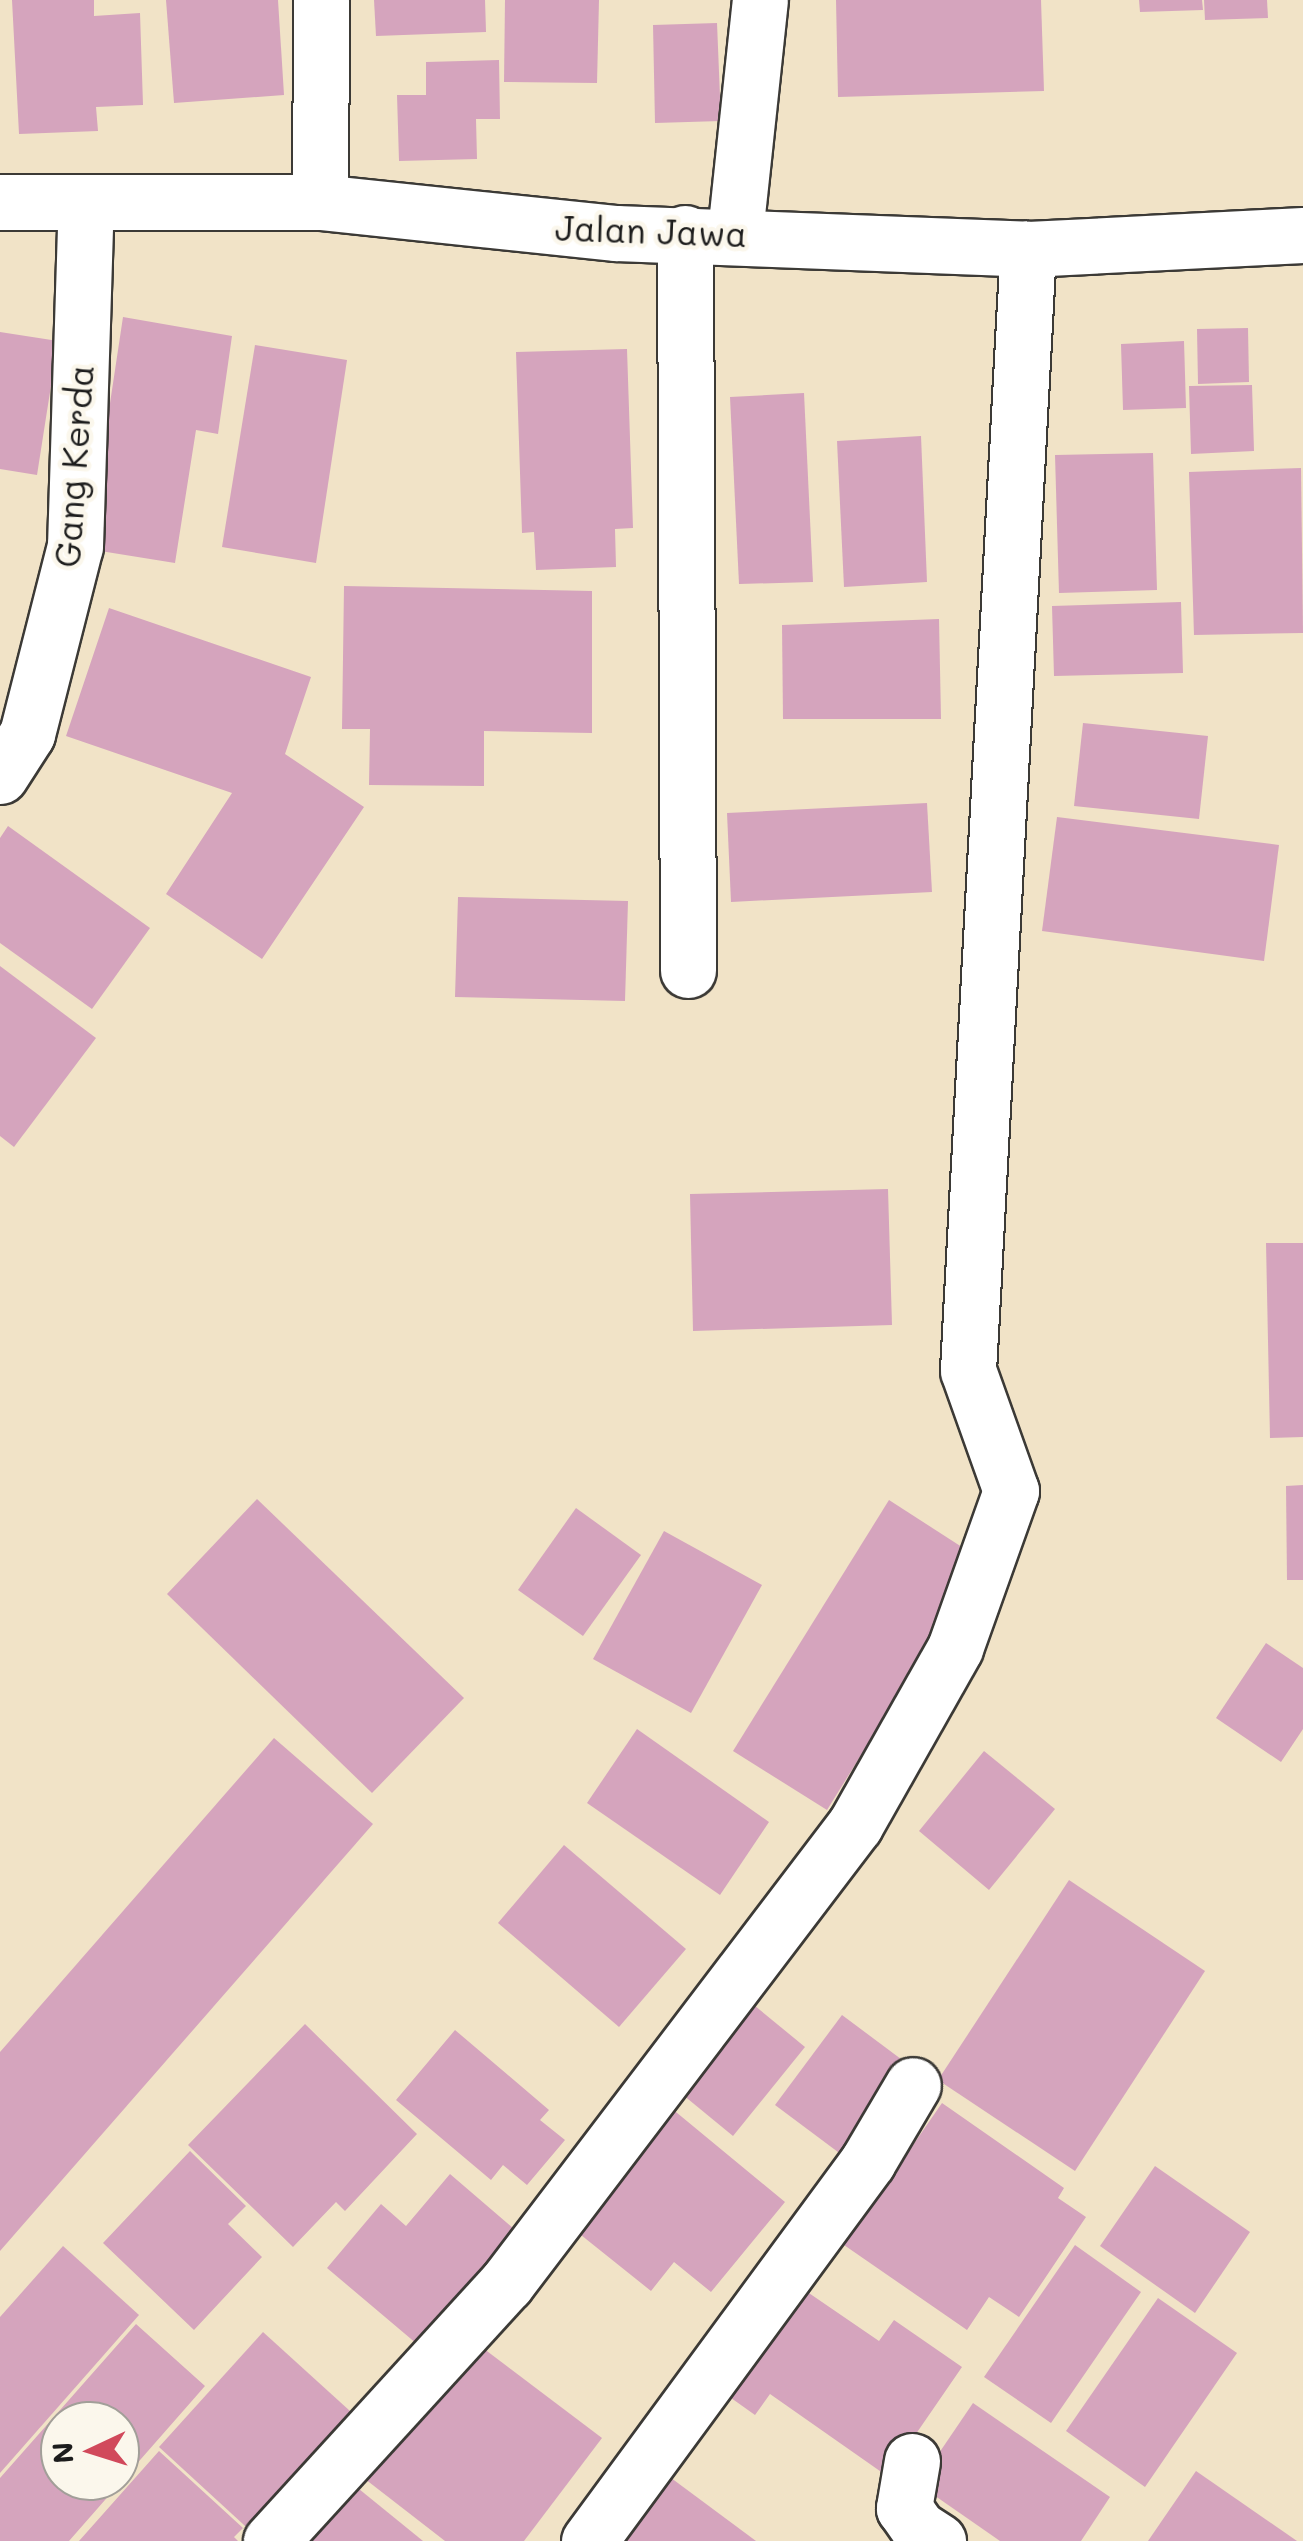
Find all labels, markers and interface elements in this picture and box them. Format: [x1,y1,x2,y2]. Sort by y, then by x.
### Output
street label: Jalan Jawa [554,206,748,254]
street label: Gang Kerda [45,363,101,569]
north arrow [40,2401,140,2501]
text: N [43,2441,81,2465]

